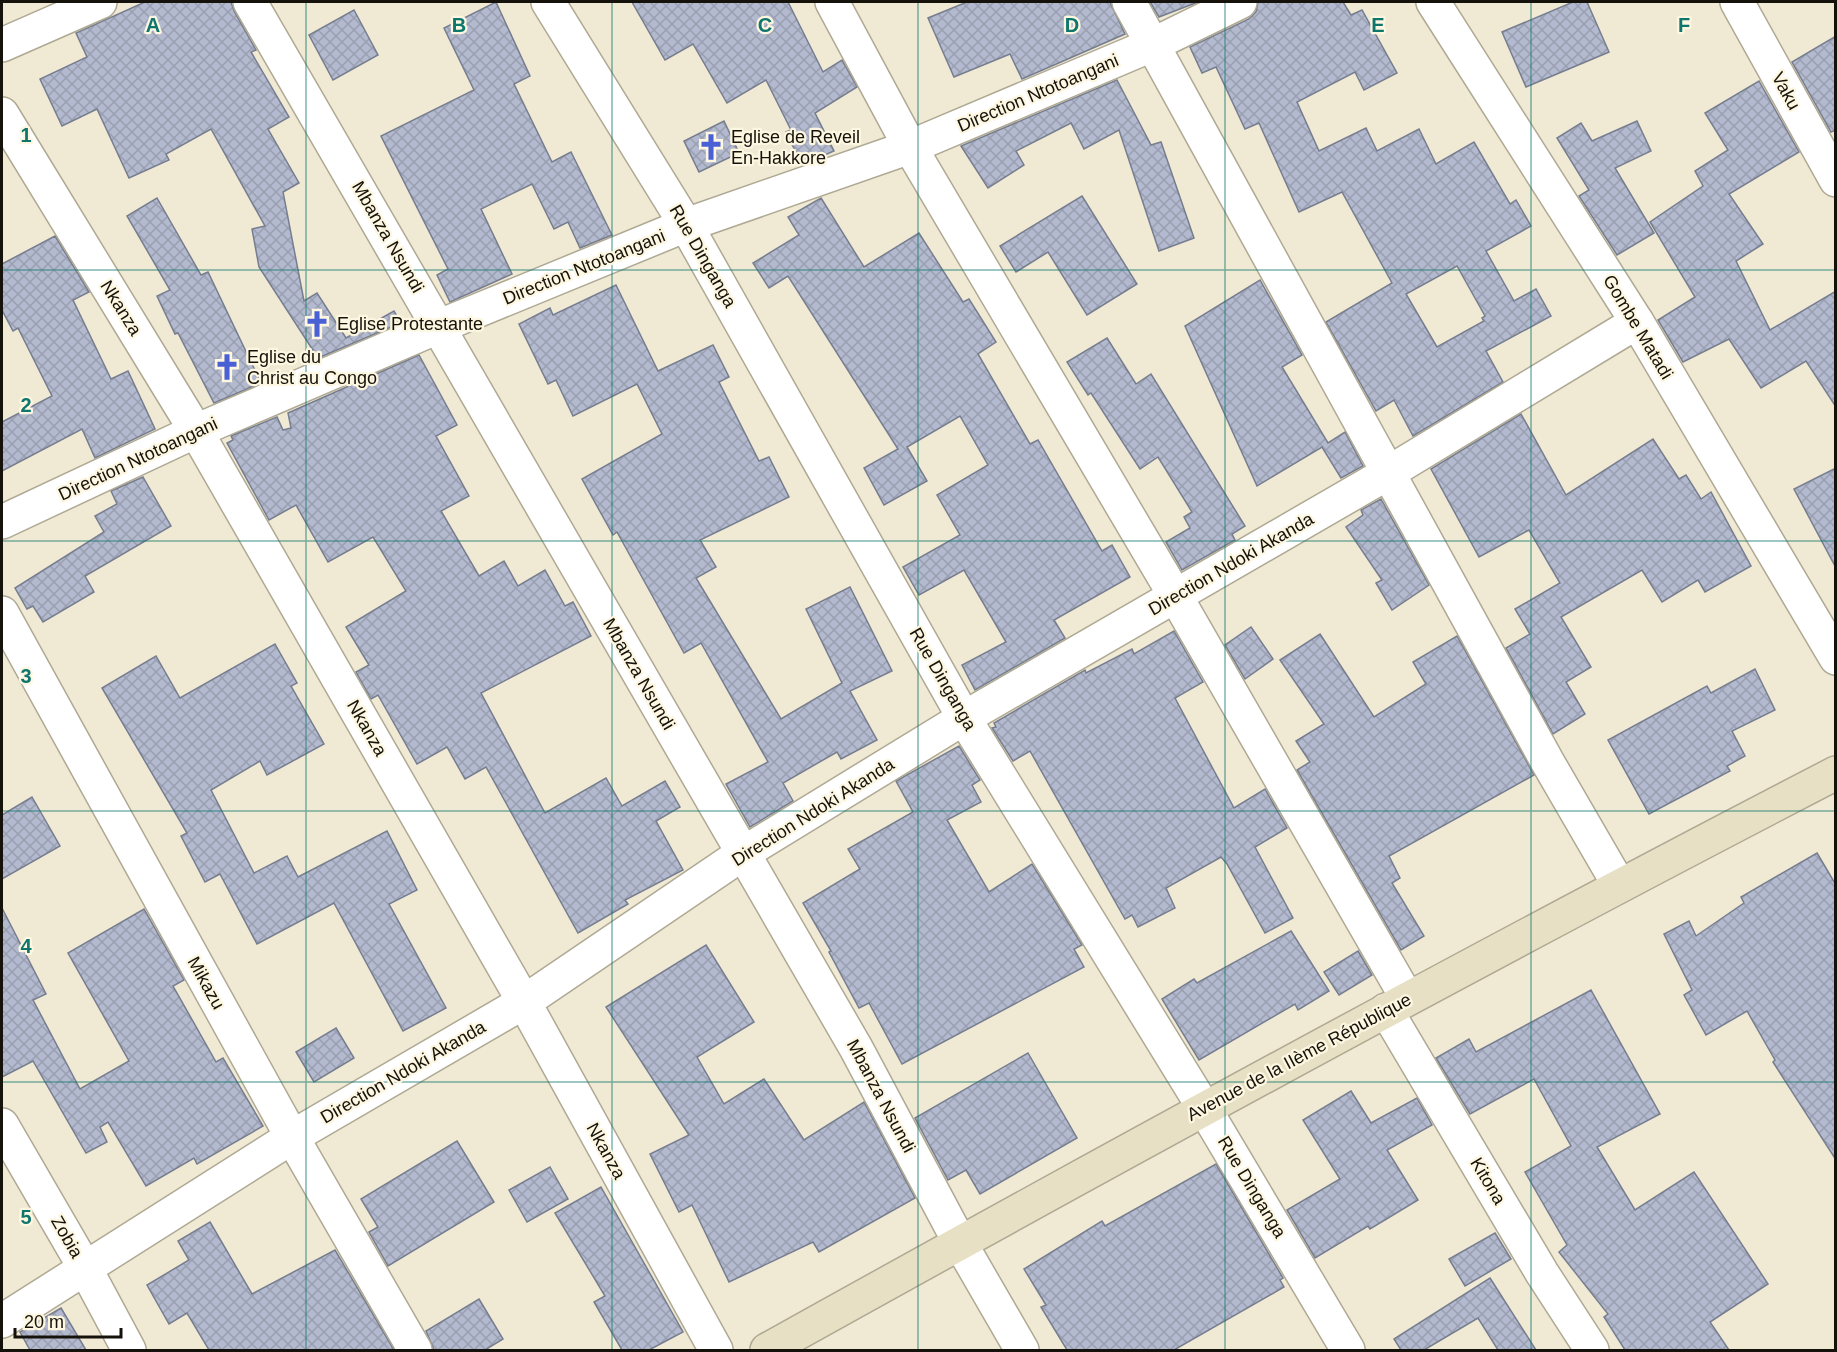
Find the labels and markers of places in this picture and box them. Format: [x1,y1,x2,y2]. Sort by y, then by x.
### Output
place label: Eglise de Reveil En-Hakkore [731,127,860,168]
church icon: Eglise de Reveil En-Hakkore [696,132,726,162]
church icon: Eglise Protestante [302,309,332,339]
place label: Eglise Protestante [337,314,483,334]
place label: Eglise du Christ au Congo [247,347,377,388]
church icon: Eglise du Christ au Congo [212,352,242,382]

